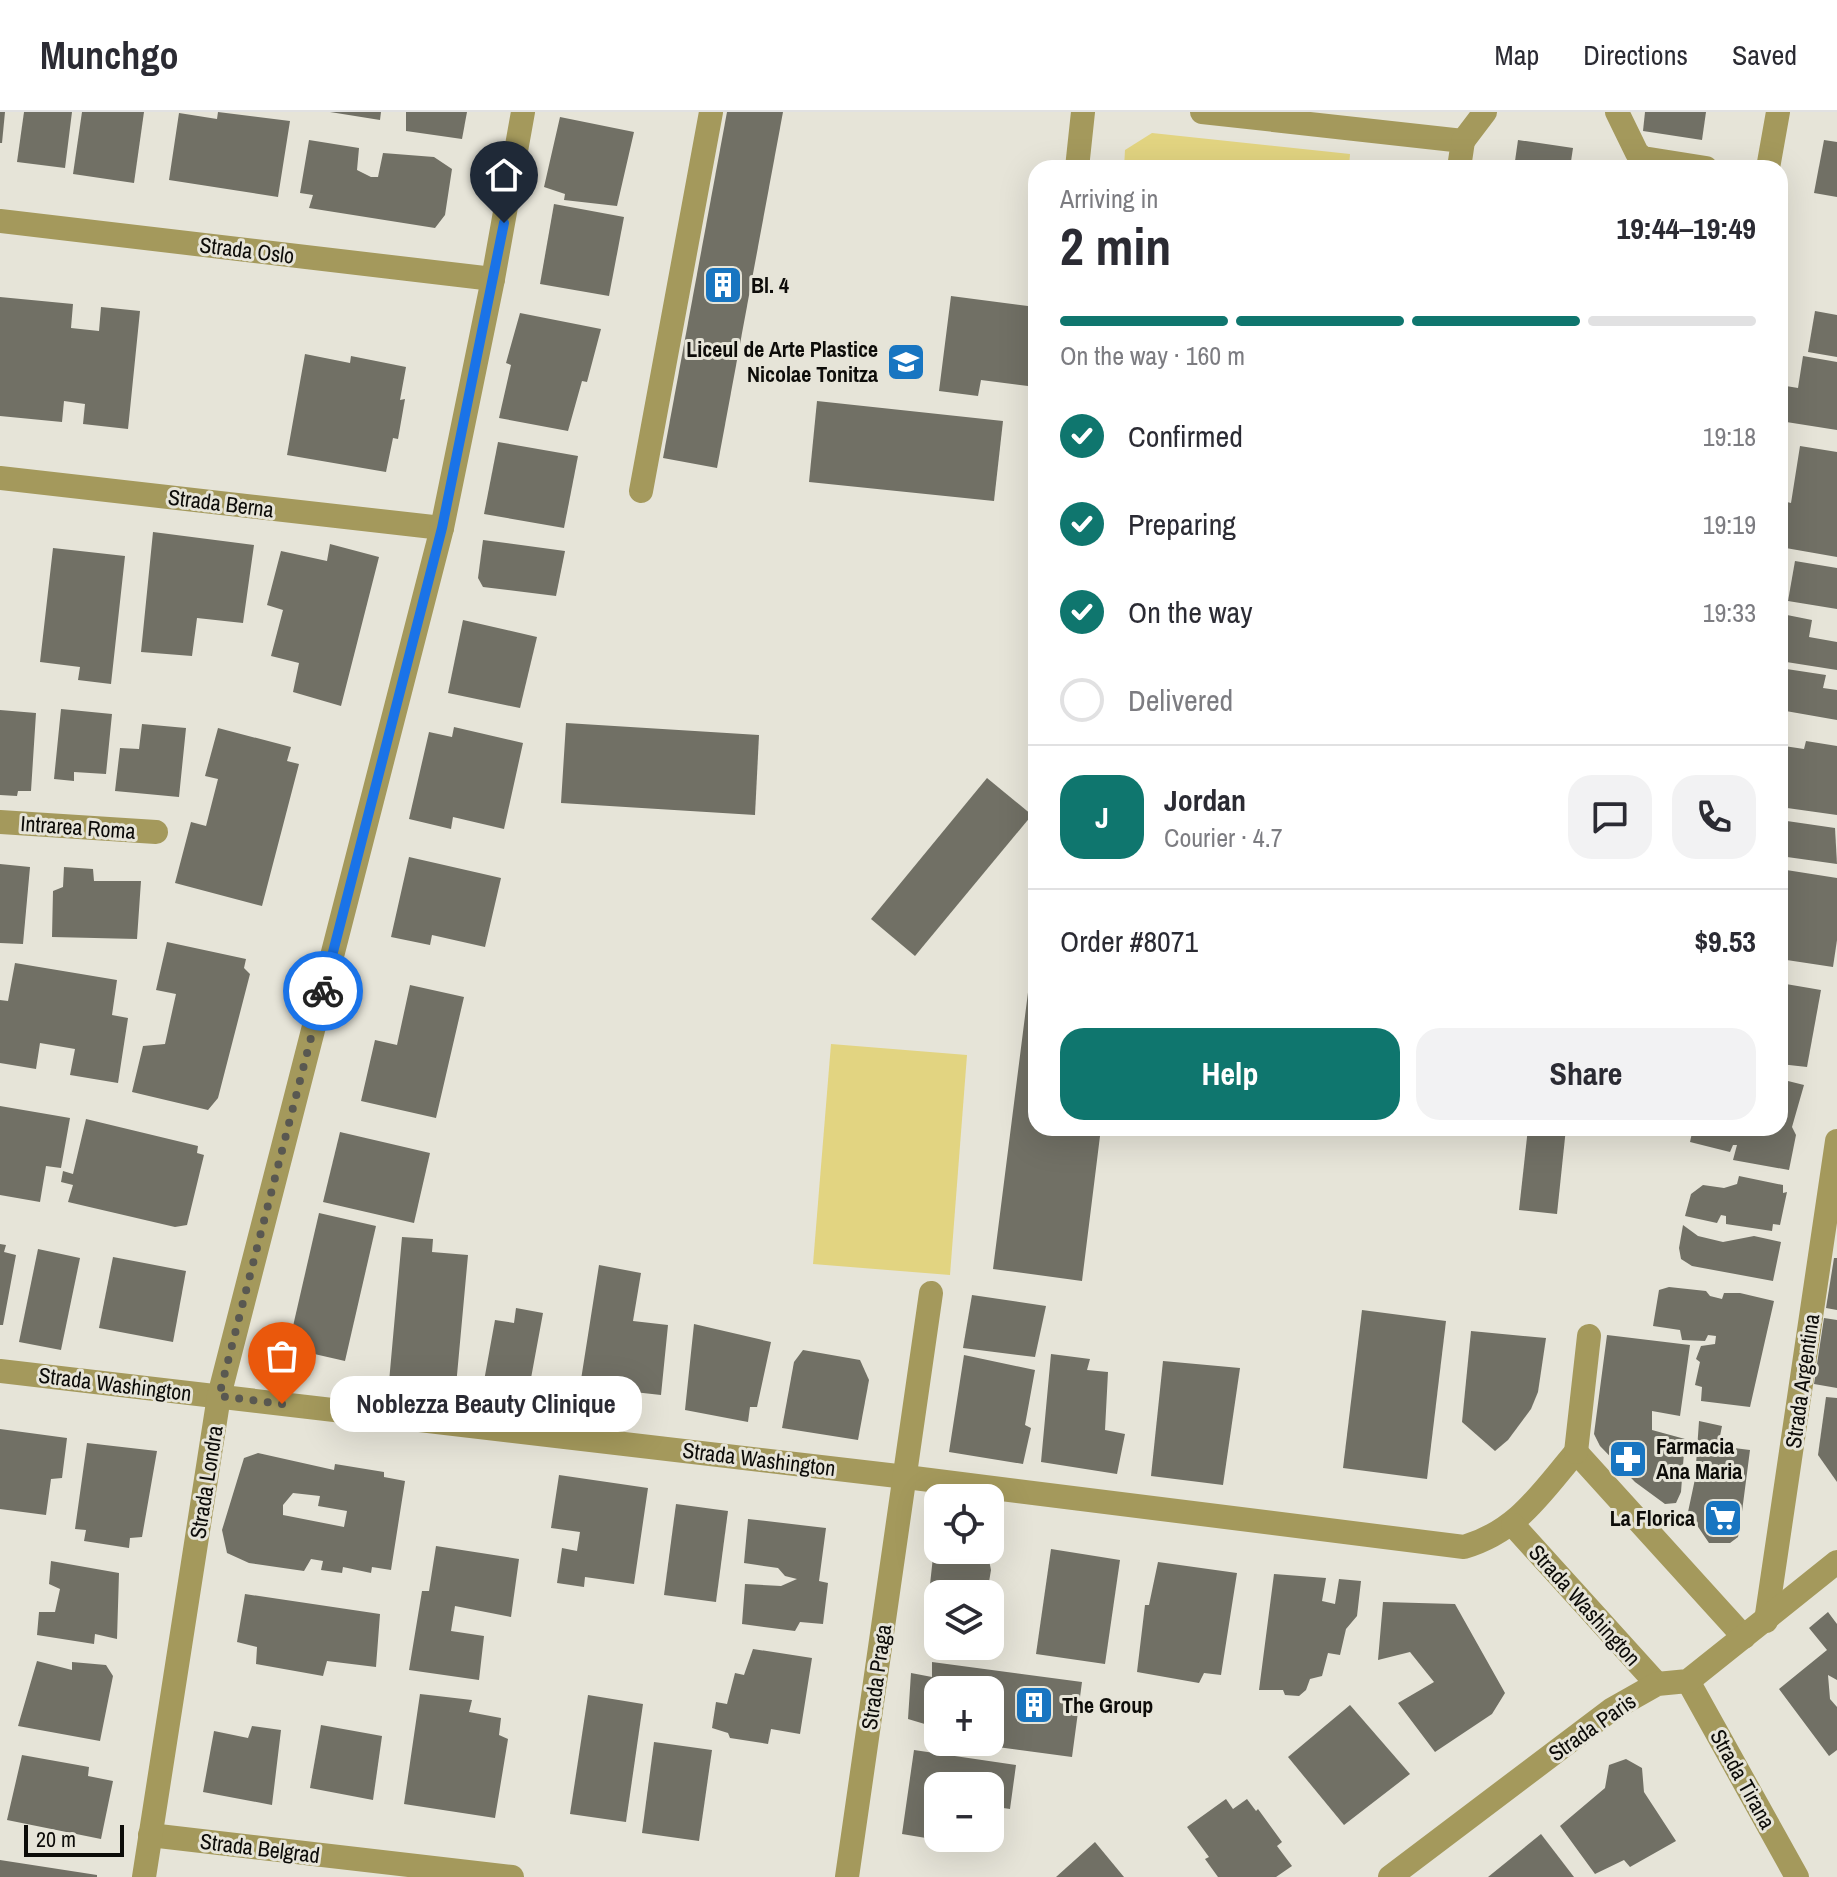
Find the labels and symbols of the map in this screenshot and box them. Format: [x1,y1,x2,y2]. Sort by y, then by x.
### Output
pin [470,141,538,223]
street label: Strada Oslo [198,229,296,271]
building icon: Bl. 4 [702,264,744,306]
place label: Bl. 4 [751,270,789,300]
place label: Liceul de Arte Plastice Nicolae Tonitza [686,334,878,389]
school or university icon: Liceul de Arte Plastice Nicolae Tonitza [885,341,927,383]
street label: Strada Berna [166,482,276,524]
street label: Intrarea Roma [19,808,137,846]
courier [283,951,363,1031]
street label: Strada Argentina [1778,1312,1826,1450]
pin [248,1322,316,1404]
street label: Strada Washington [37,1360,193,1408]
callout: Noblezza Beauty Clinique [330,1376,642,1432]
street label: Strada Londra [182,1423,230,1541]
place label: Farmacia Ana Maria [1656,1431,1742,1486]
street label: Strada Washington [681,1435,837,1483]
pharmacy icon: Farmacia Ana Maria [1607,1438,1649,1480]
supermarket icon: La Florica [1702,1497,1744,1539]
place label: La Florica [1610,1503,1695,1533]
street label: Strada Washington [1522,1538,1648,1672]
street label: Strada Praga [854,1622,898,1732]
building icon: The Group [1013,1684,1055,1726]
street label: Strada Paris [1542,1686,1642,1768]
place label: The Group [1062,1690,1153,1720]
street label: Strada Tirana [1703,1724,1783,1834]
scale bar [24,1821,124,1857]
street label: Strada Belgrad [198,1826,322,1870]

